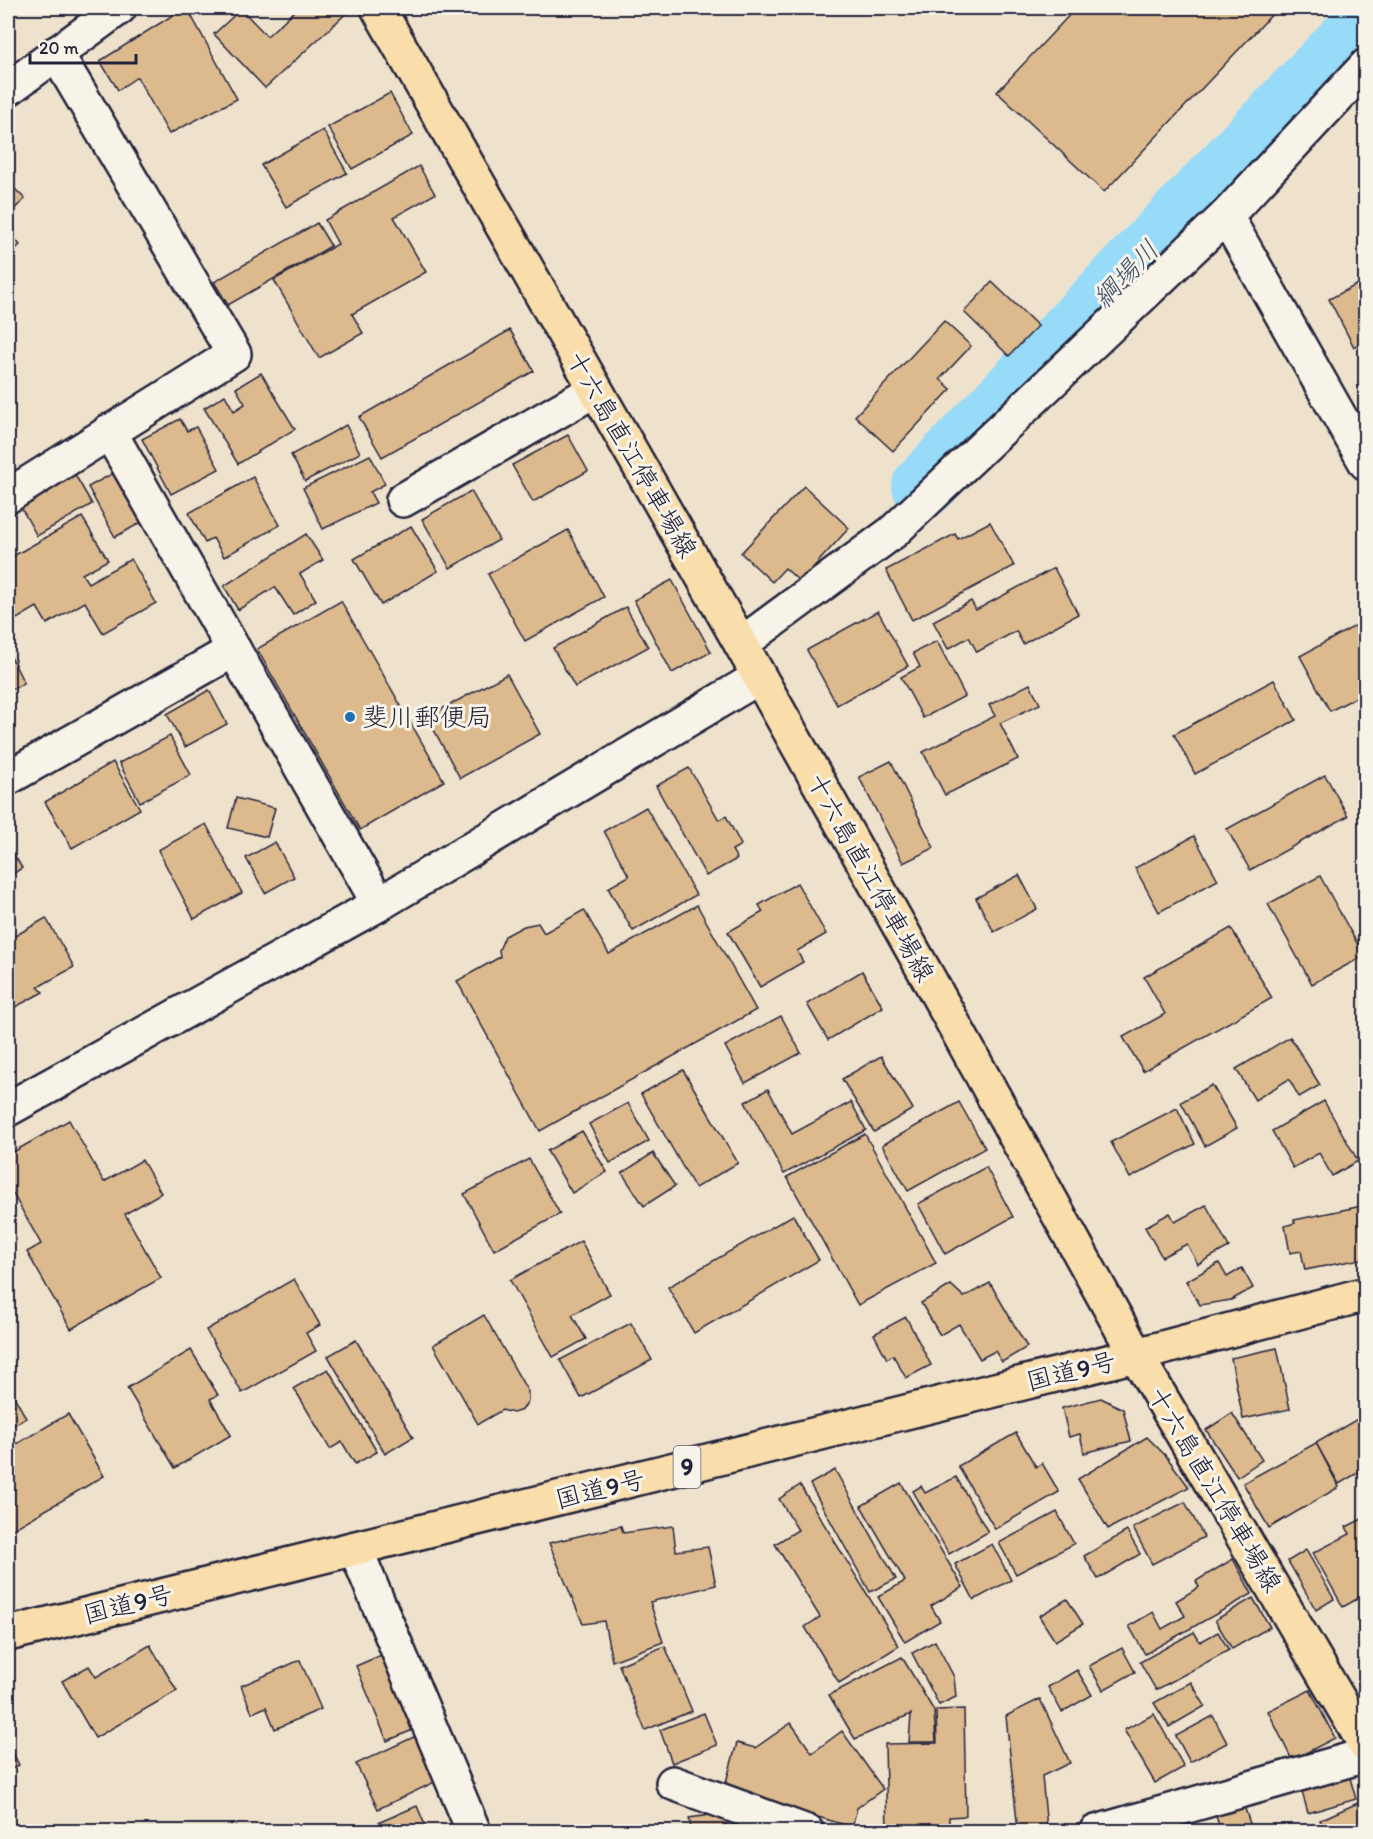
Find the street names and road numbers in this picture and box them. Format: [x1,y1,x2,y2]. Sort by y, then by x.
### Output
street label: 十六島直江停車場線 [560,345,704,563]
street label: 十六島直江停車場線 [800,767,942,987]
street label: 国道9号 [1023,1344,1119,1398]
street label: 十六島直江停車場線 [1141,1380,1289,1598]
road number: 9 [674,1446,700,1488]
street label: 国道9号 [552,1462,648,1516]
street label: 国道9号 [80,1577,176,1631]

